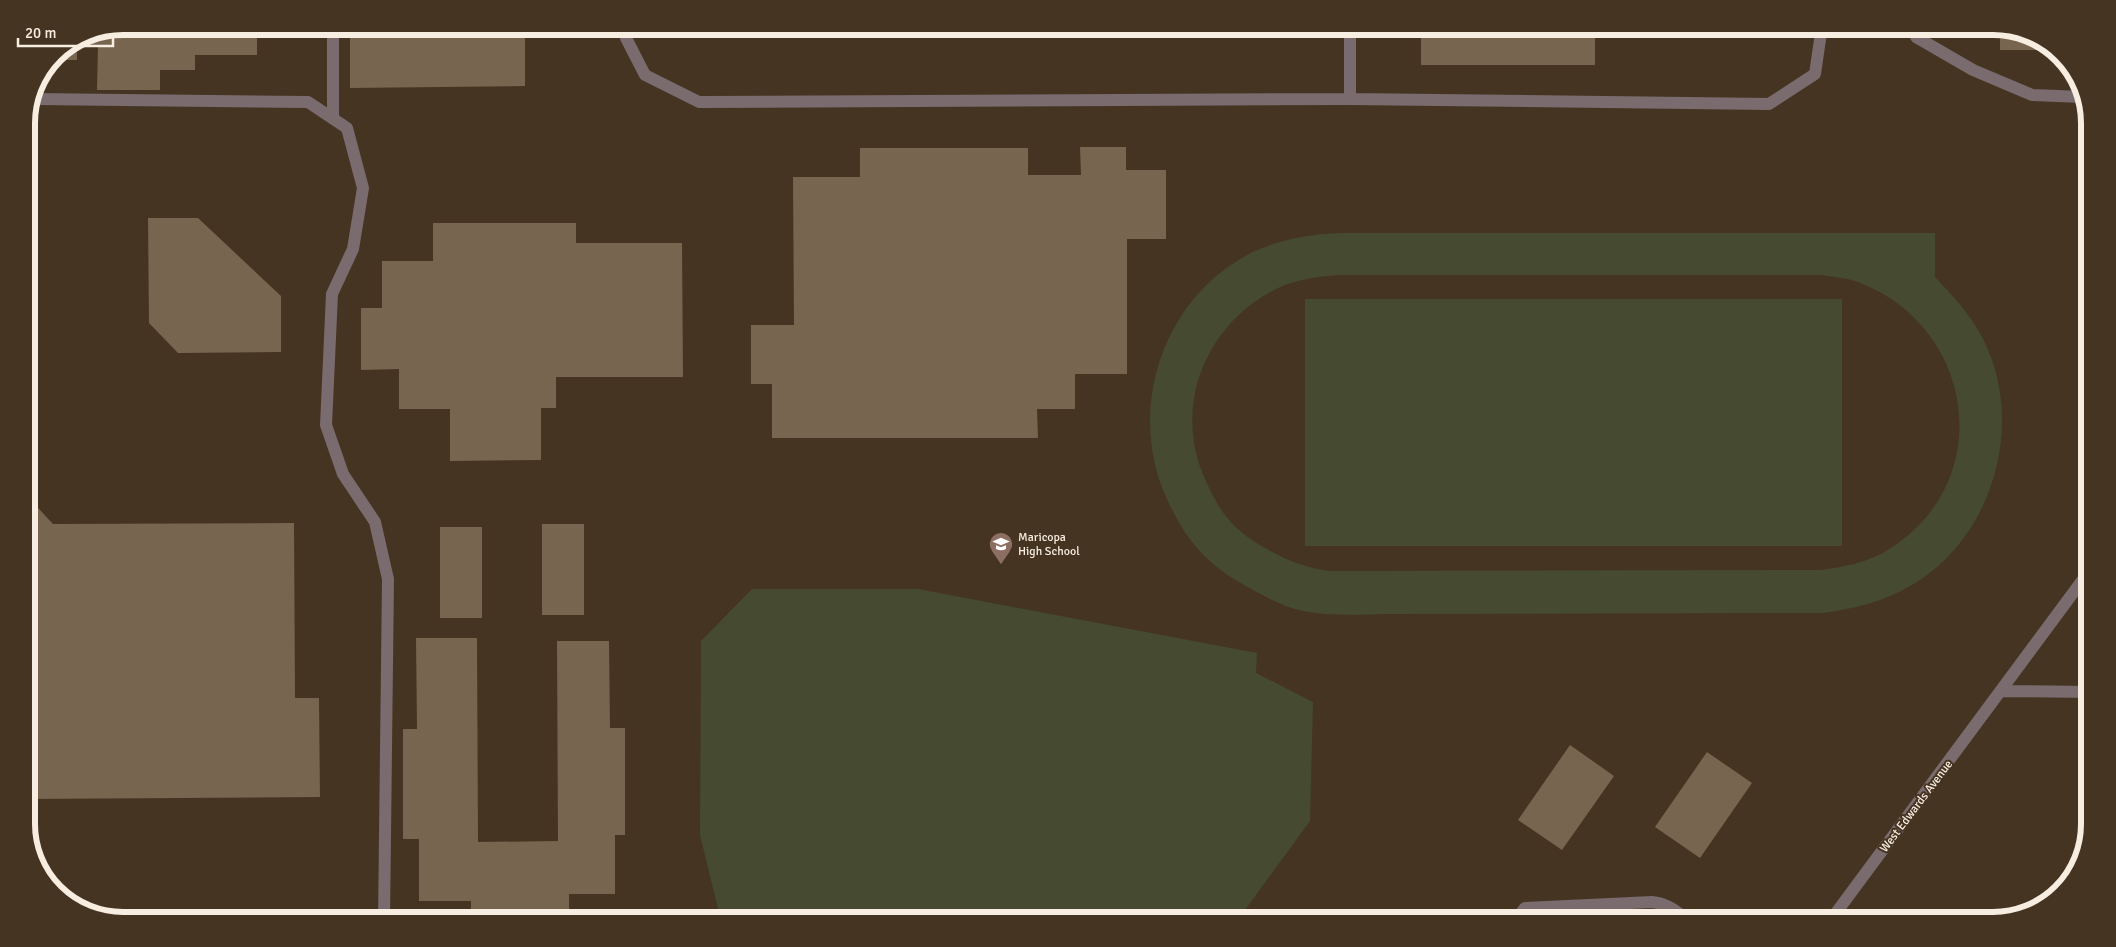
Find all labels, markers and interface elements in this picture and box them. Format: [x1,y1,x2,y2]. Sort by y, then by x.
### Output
scale bar [18,15,112,47]
text: 20 m [25,24,56,42]
place label: Maricopa High School [1018,530,1080,559]
school or university icon: Maricopa High School [988,531,1014,565]
street label: West Edwards Avenue [1877,757,1956,855]

